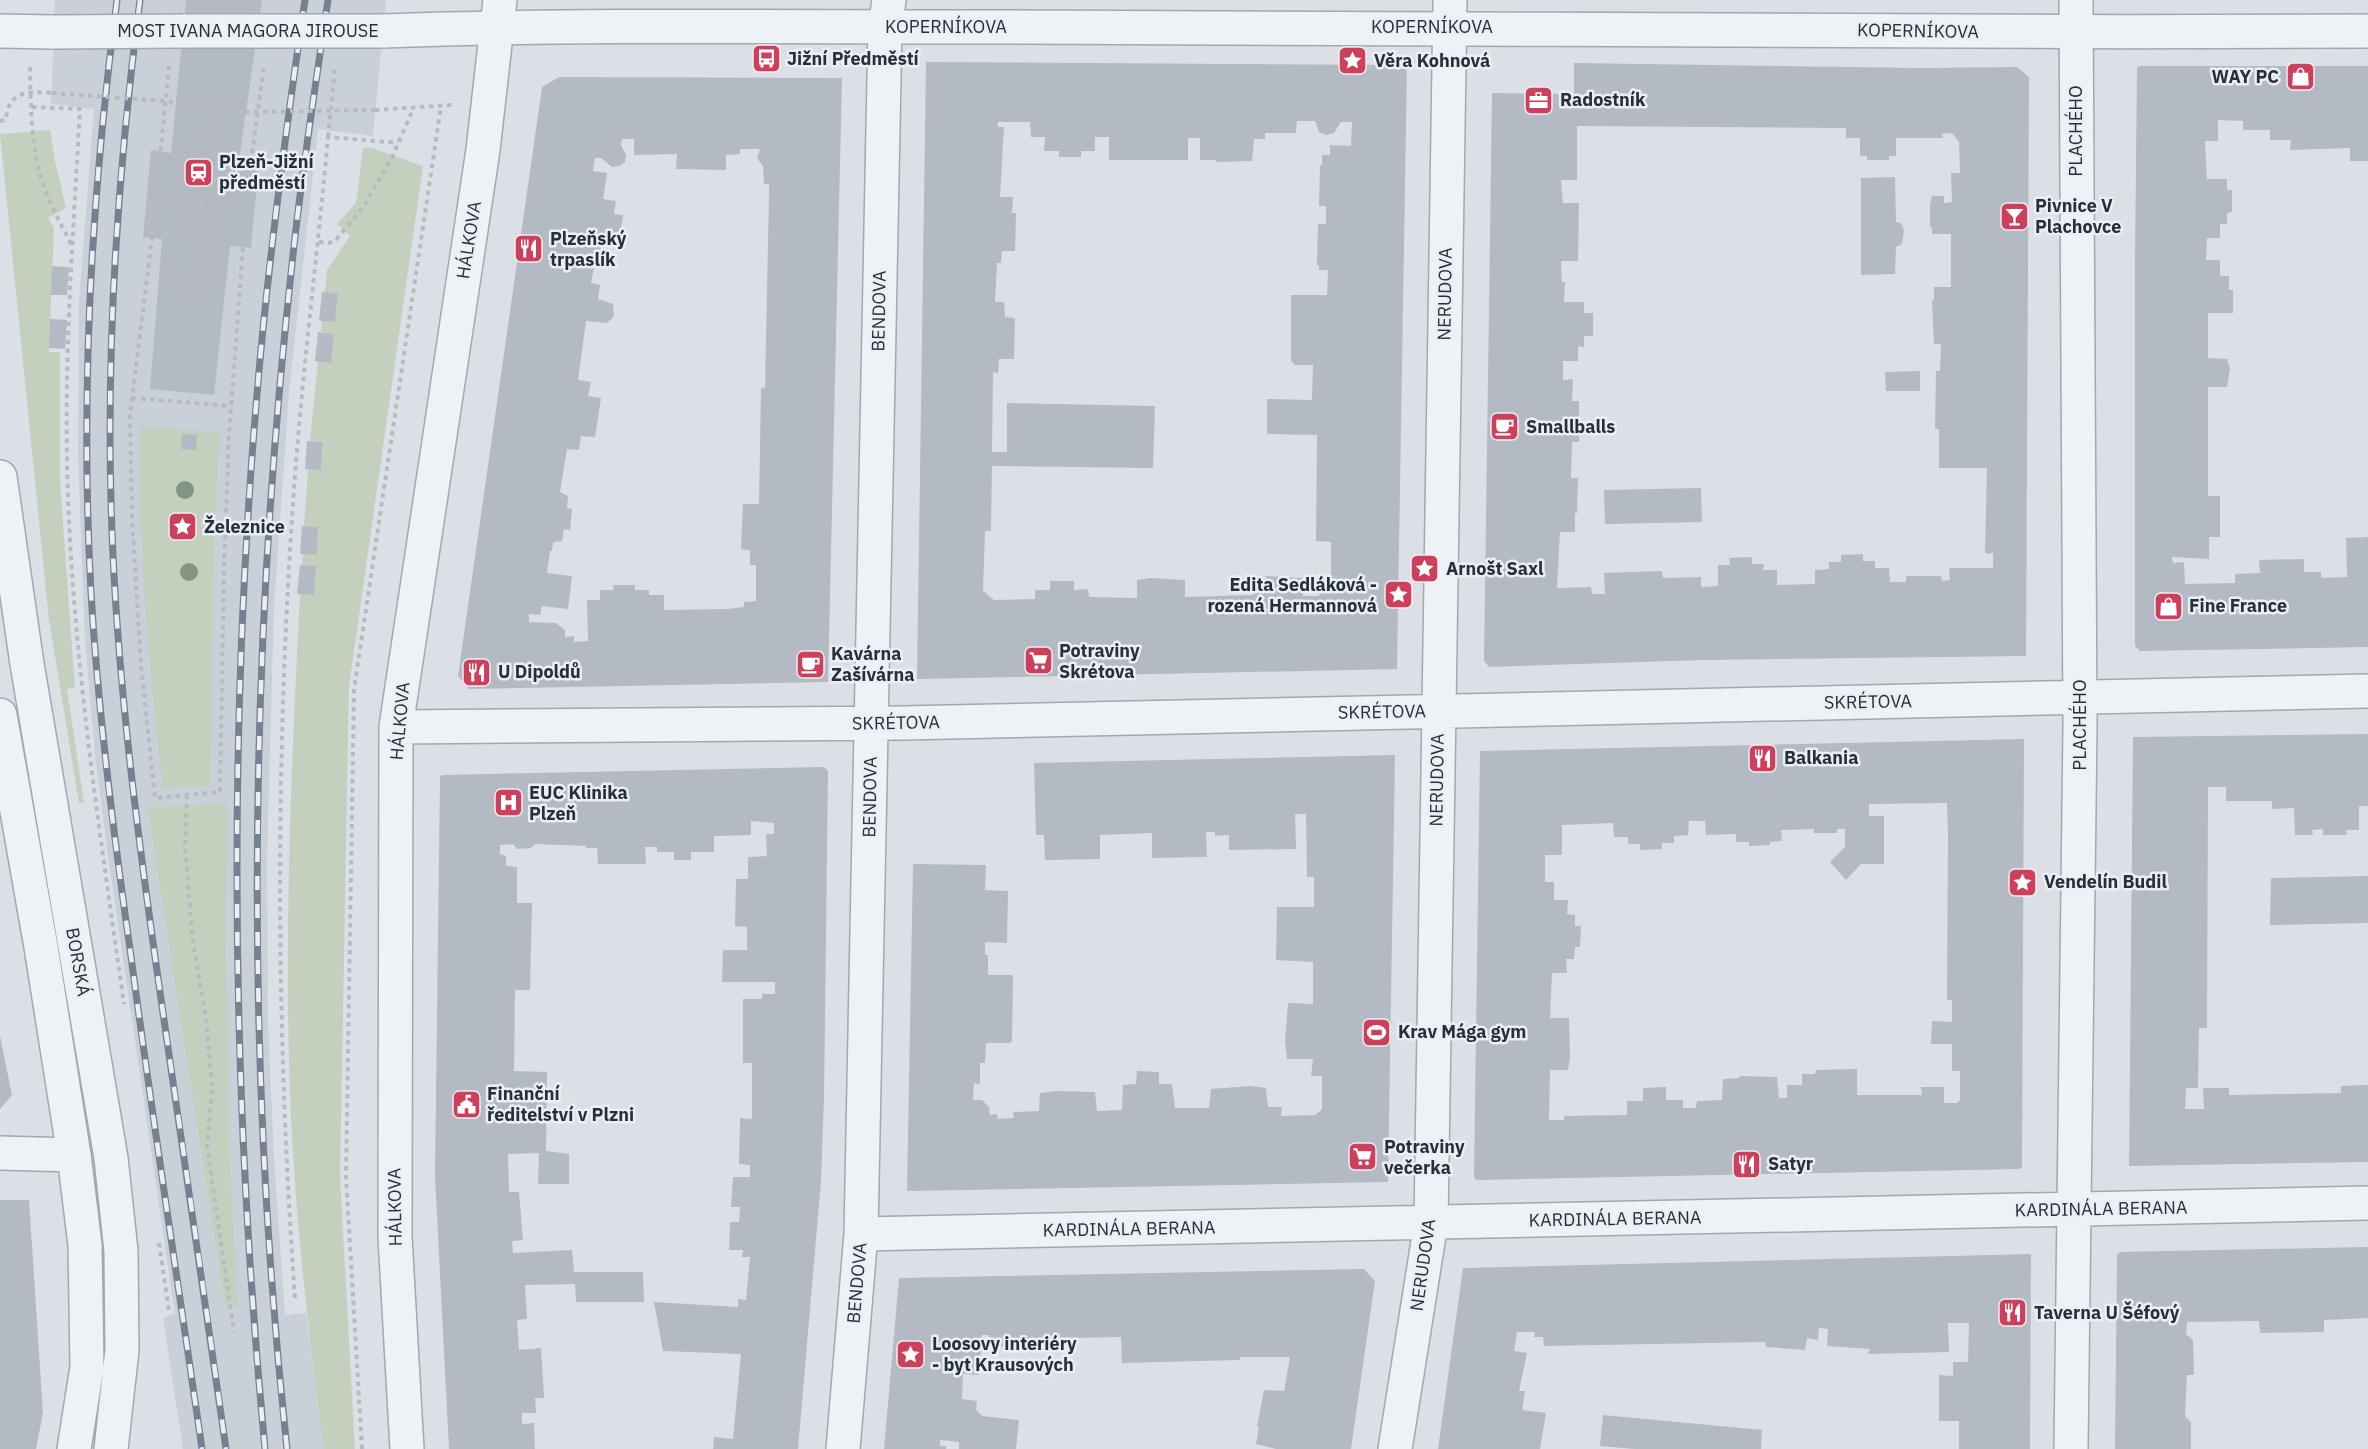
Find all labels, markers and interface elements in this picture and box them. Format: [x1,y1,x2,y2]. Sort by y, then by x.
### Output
street label: KOPERNÍKOVA [885,15,1007,38]
street label: KOPERNÍKOVA [1371,15,1493,38]
street label: KOPERNÍKOVA [1857,18,1980,43]
street label: MOST IVANA MAGORA JIROUSE [117,19,379,42]
bus stop icon: Jižní Předměstí [750,43,782,75]
place icon: Věra Kohnová [1337,45,1369,77]
place label: Jižní Předměstí [787,47,920,70]
place label: Věra Kohnová [1374,49,1490,72]
shop icon: WAY PC [2284,61,2316,93]
place label: WAY PC [2211,65,2279,88]
office icon: Radostník [1523,84,1555,116]
street label: PLACHÉHO [2064,85,2087,177]
place label: Radostník [1560,88,1646,111]
place label: Plzeň-Jižní předměstí [219,150,314,194]
station icon: Plzeň-Jižní předměstí [182,156,214,188]
place label: Pivnice V Plachovce [2035,194,2121,238]
street label: HÁLKOVA [451,199,486,281]
bar icon: Pivnice V Plachovce [1998,200,2030,232]
place label: Plzeňský trpaslík [550,227,627,271]
restaurant icon: Plzeňský trpaslík [513,233,545,265]
street label: NERUDOVA [1432,247,1457,341]
street label: BENDOVA [866,270,891,352]
cafe icon: Smallballs [1489,411,1521,443]
place label: Smallballs [1526,415,1615,438]
place icon: Železnice [167,511,199,543]
place label: Železnice [204,514,285,538]
place icon: Arnošt Saxl [1409,553,1441,585]
place label: Arnošt Saxl [1446,557,1544,580]
place label: Edita Sedláková - rozená Hermannová [1207,573,1377,617]
place icon: Edita Sedláková - rozená Hermannová [1382,579,1414,611]
shop icon: Fine France [2152,590,2184,622]
place label: Fine France [2189,594,2287,617]
place label: Potraviny Skrétova [1059,639,1140,683]
place label: Kavárna Zašívárna [831,642,914,686]
supermarket icon: Potraviny Skrétova [1022,645,1054,677]
cafe icon: Kavárna Zašívárna [794,648,826,680]
restaurant icon: U Dipoldů [461,656,493,688]
place label: U Dipoldů [498,660,581,683]
street label: PLACHÉHO [2068,679,2091,771]
street label: HÁLKOVA [385,680,414,761]
street label: SKRÉTOVA [1824,689,1913,714]
street label: SKRÉTOVA [1338,699,1427,724]
street label: SKRÉTOVA [852,710,941,735]
street label: NERUDOVA [1424,733,1449,827]
restaurant icon: Balkania [1747,742,1779,774]
place label: Balkania [1784,746,1858,769]
street label: BENDOVA [857,756,882,838]
place label: EUC Klinika Plzeň [529,781,628,825]
hospital icon: EUC Klinika Plzeň [492,787,524,819]
place icon: Vendelín Budil [2007,866,2039,898]
place label: Vendelín Budil [2044,870,2167,893]
street label: BORSKÁ [61,926,96,999]
sports icon: Krav Mága gym [1361,1016,1393,1048]
place label: Krav Mága gym [1398,1020,1526,1043]
place label: Finanční ředitelství v Plzni [487,1082,634,1126]
public building icon: Finanční ředitelství v Plzni [450,1088,482,1120]
place label: Potraviny večerka [1384,1135,1465,1179]
supermarket icon: Potraviny večerka [1347,1141,1379,1173]
restaurant icon: Satyr [1731,1148,1763,1180]
place label: Satyr [1768,1152,1813,1175]
street label: HÁLKOVA [382,1167,407,1246]
street label: KARDINÁLA BERANA [2014,1195,2188,1222]
street label: KARDINÁLA BERANA [1528,1205,1702,1232]
street label: KARDINÁLA BERANA [1042,1215,1216,1242]
street label: NERUDOVA [1405,1217,1440,1313]
street label: BENDOVA [842,1241,872,1324]
restaurant icon: Taverna U Šéfový [1997,1297,2029,1329]
place label: Taverna U Šéfový [2034,1300,2180,1324]
place label: Loosovy interiéry - byt Krausových [932,1332,1077,1376]
place icon: Loosovy interiéry - byt Krausových [895,1338,927,1370]

